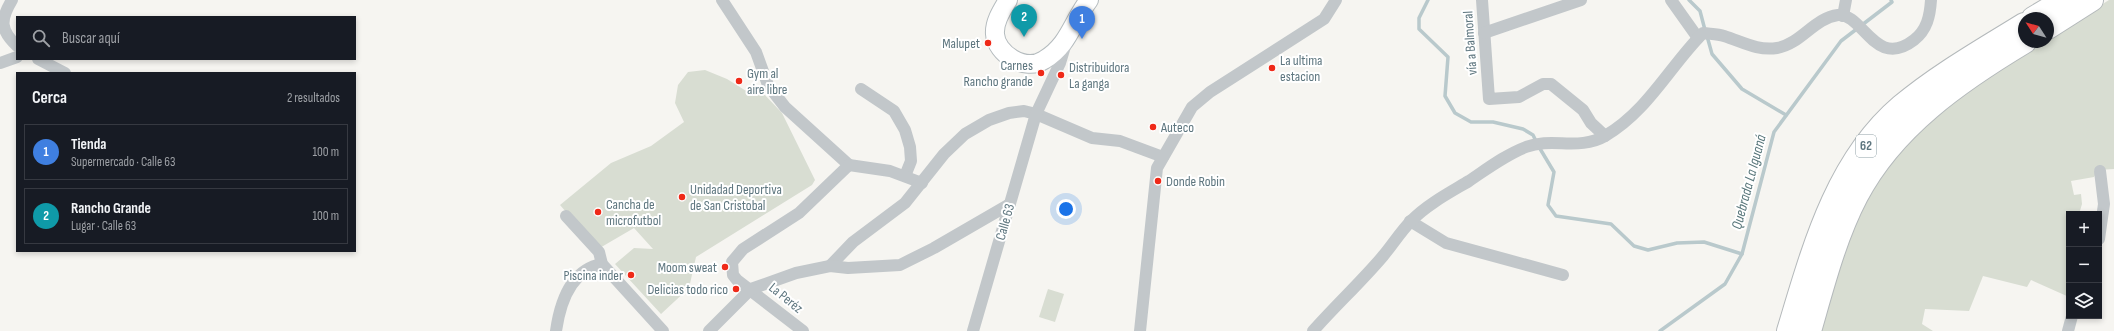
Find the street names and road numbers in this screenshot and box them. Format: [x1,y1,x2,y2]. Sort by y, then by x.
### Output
street label: vía a Balmoral [1459,10,1481,76]
road number: 62 [1856,135,1876,157]
street label: Calle 63 [992,202,1018,242]
street label: La Peréz [766,279,806,317]

